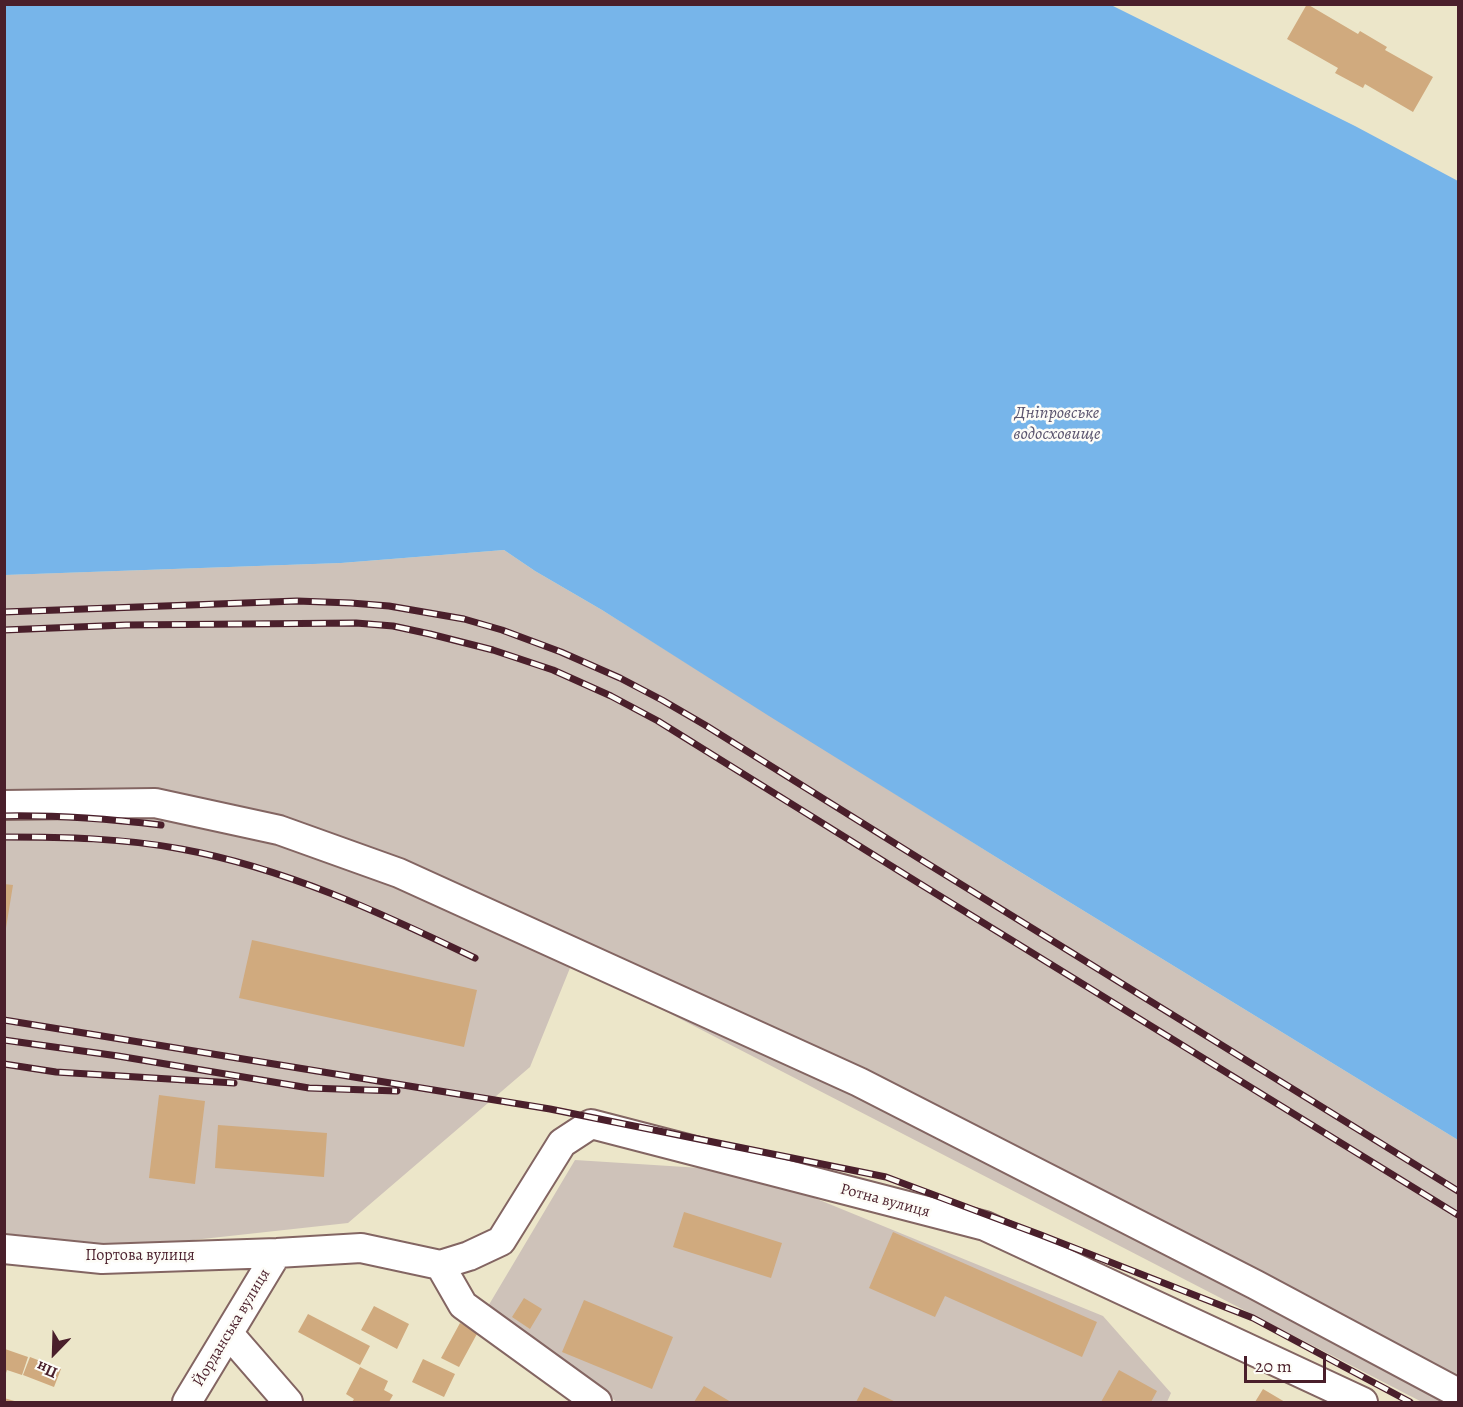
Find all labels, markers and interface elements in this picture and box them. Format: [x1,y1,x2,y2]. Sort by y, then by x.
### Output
water label: Дніпровське водосховище [1013,403,1101,446]
street label: Ротна вулиця [838,1180,932,1222]
street label: Портова вулиця [85,1246,195,1266]
street label: Йорданська вулиця [189,1266,275,1390]
north arrow [24,1323,84,1383]
scale bar [1247,1344,1330,1382]
text: 20 m [1255,1354,1292,1378]
text: Пн [33,1355,61,1384]

